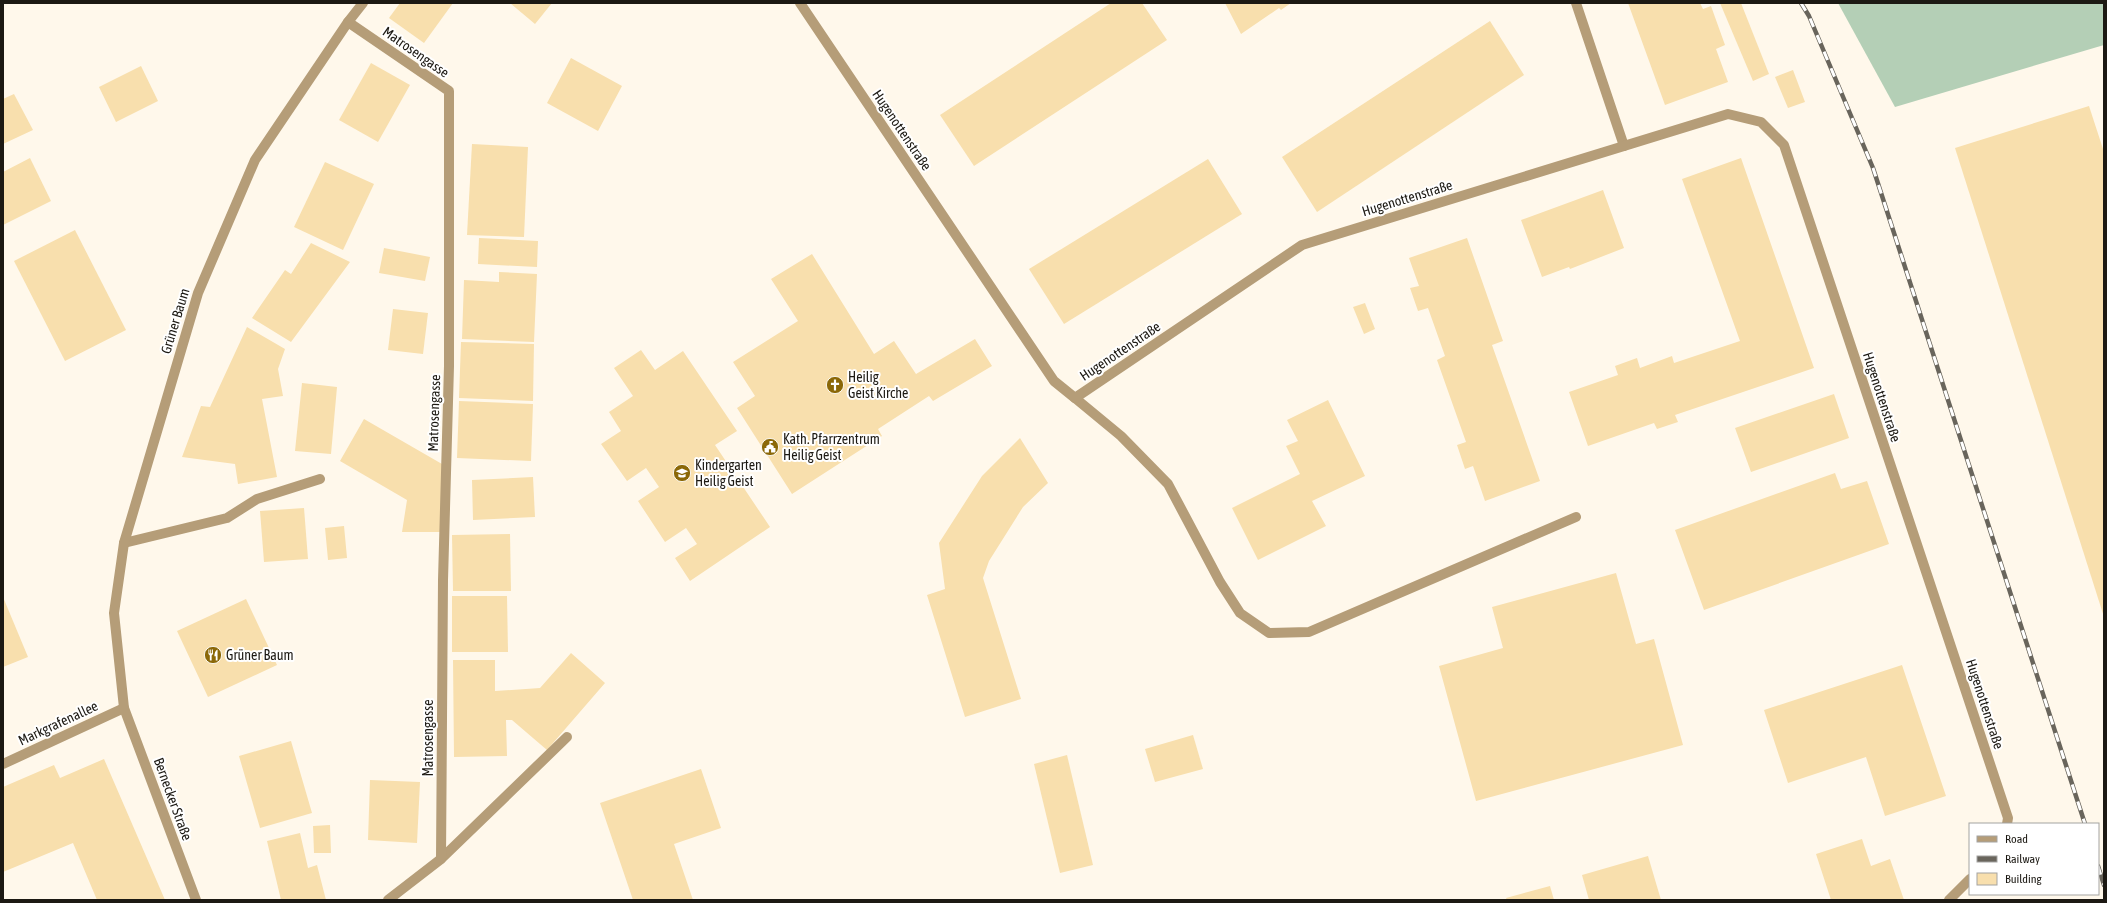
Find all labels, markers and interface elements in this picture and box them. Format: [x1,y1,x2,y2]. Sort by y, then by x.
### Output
street label: Matrosengasse [380,23,452,81]
street label: Hugenottenstraße [869,87,935,173]
street label: Hugenottenstraße [1360,177,1454,219]
street label: Grüner Baum [157,286,193,356]
street label: Hugenottenstraße [1077,318,1163,384]
street label: Hugenottenstraße [1860,350,1904,444]
place label: Heilig Geist Kirche [848,369,908,401]
street label: Matrosengasse [425,374,443,452]
church icon: Heilig Geist Kirche [825,375,845,395]
place label: Kath. Pfarrzentrum Heilig Geist [783,431,880,463]
public building icon: Kath. Pfarrzentrum Heilig Geist [760,437,780,457]
place label: Kindergarten Heilig Geist [695,457,762,489]
school or university icon: Kindergarten Heilig Geist [672,463,692,483]
restaurant icon: Grüner Baum [203,645,223,665]
place label: Grüner Baum [226,647,294,663]
street label: Hugenottenstraße [1963,657,2007,751]
street label: Markgrafenallee [16,698,100,748]
street label: Matrosengasse [420,699,436,777]
street label: Bernecker Straße [151,755,195,843]
legend [1969,823,2099,895]
text: Road [2005,832,2028,846]
text: Railway [2005,852,2040,866]
text: Building [2005,872,2043,886]

